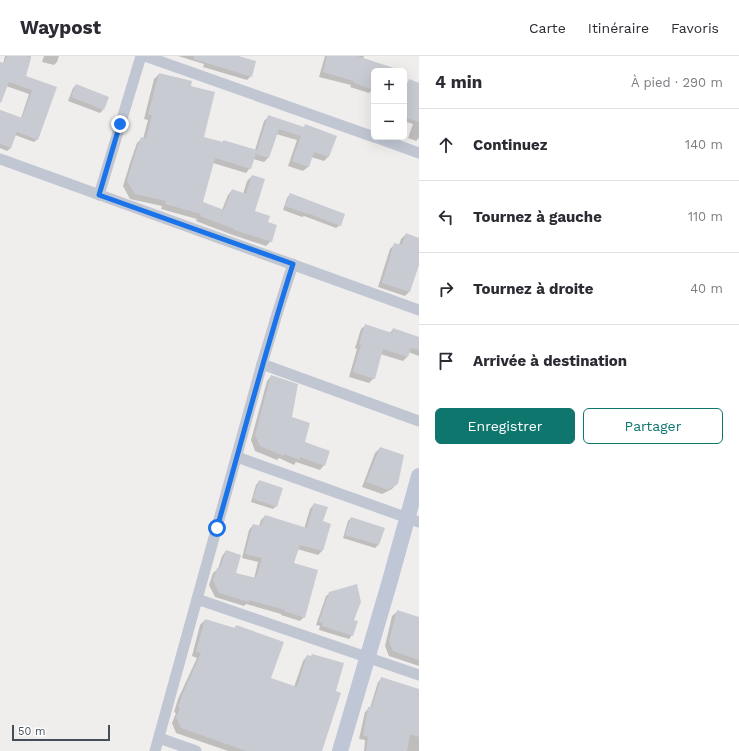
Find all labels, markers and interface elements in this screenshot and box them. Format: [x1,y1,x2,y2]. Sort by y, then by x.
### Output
text: Waypost [20,16,101,39]
text: Carte [529,20,566,36]
text: Itinéraire [588,20,649,36]
text: Favoris [671,20,719,36]
map controls [371,68,407,140]
button: + [371,68,407,104]
text: 4 min [435,72,482,92]
text: À pied · 290 m [631,75,723,90]
button: − [371,104,407,140]
route end [111,115,129,133]
icon: ahead [435,134,457,156]
text: Continuez [473,136,547,154]
text: 140 m [685,137,723,152]
icon: left [435,206,457,228]
text: Tournez à gauche [473,208,602,226]
text: 110 m [688,209,723,224]
icon: right [435,278,457,300]
text: Tournez à droite [473,280,593,298]
text: 40 m [690,281,723,296]
icon: arrive [435,350,457,372]
text: Arrivée à destination [473,352,627,370]
button: Enregistrer [435,408,575,444]
button: Partager [583,408,723,444]
route start [208,519,226,537]
scale bar [12,723,110,742]
text: 50 m [18,725,45,738]

